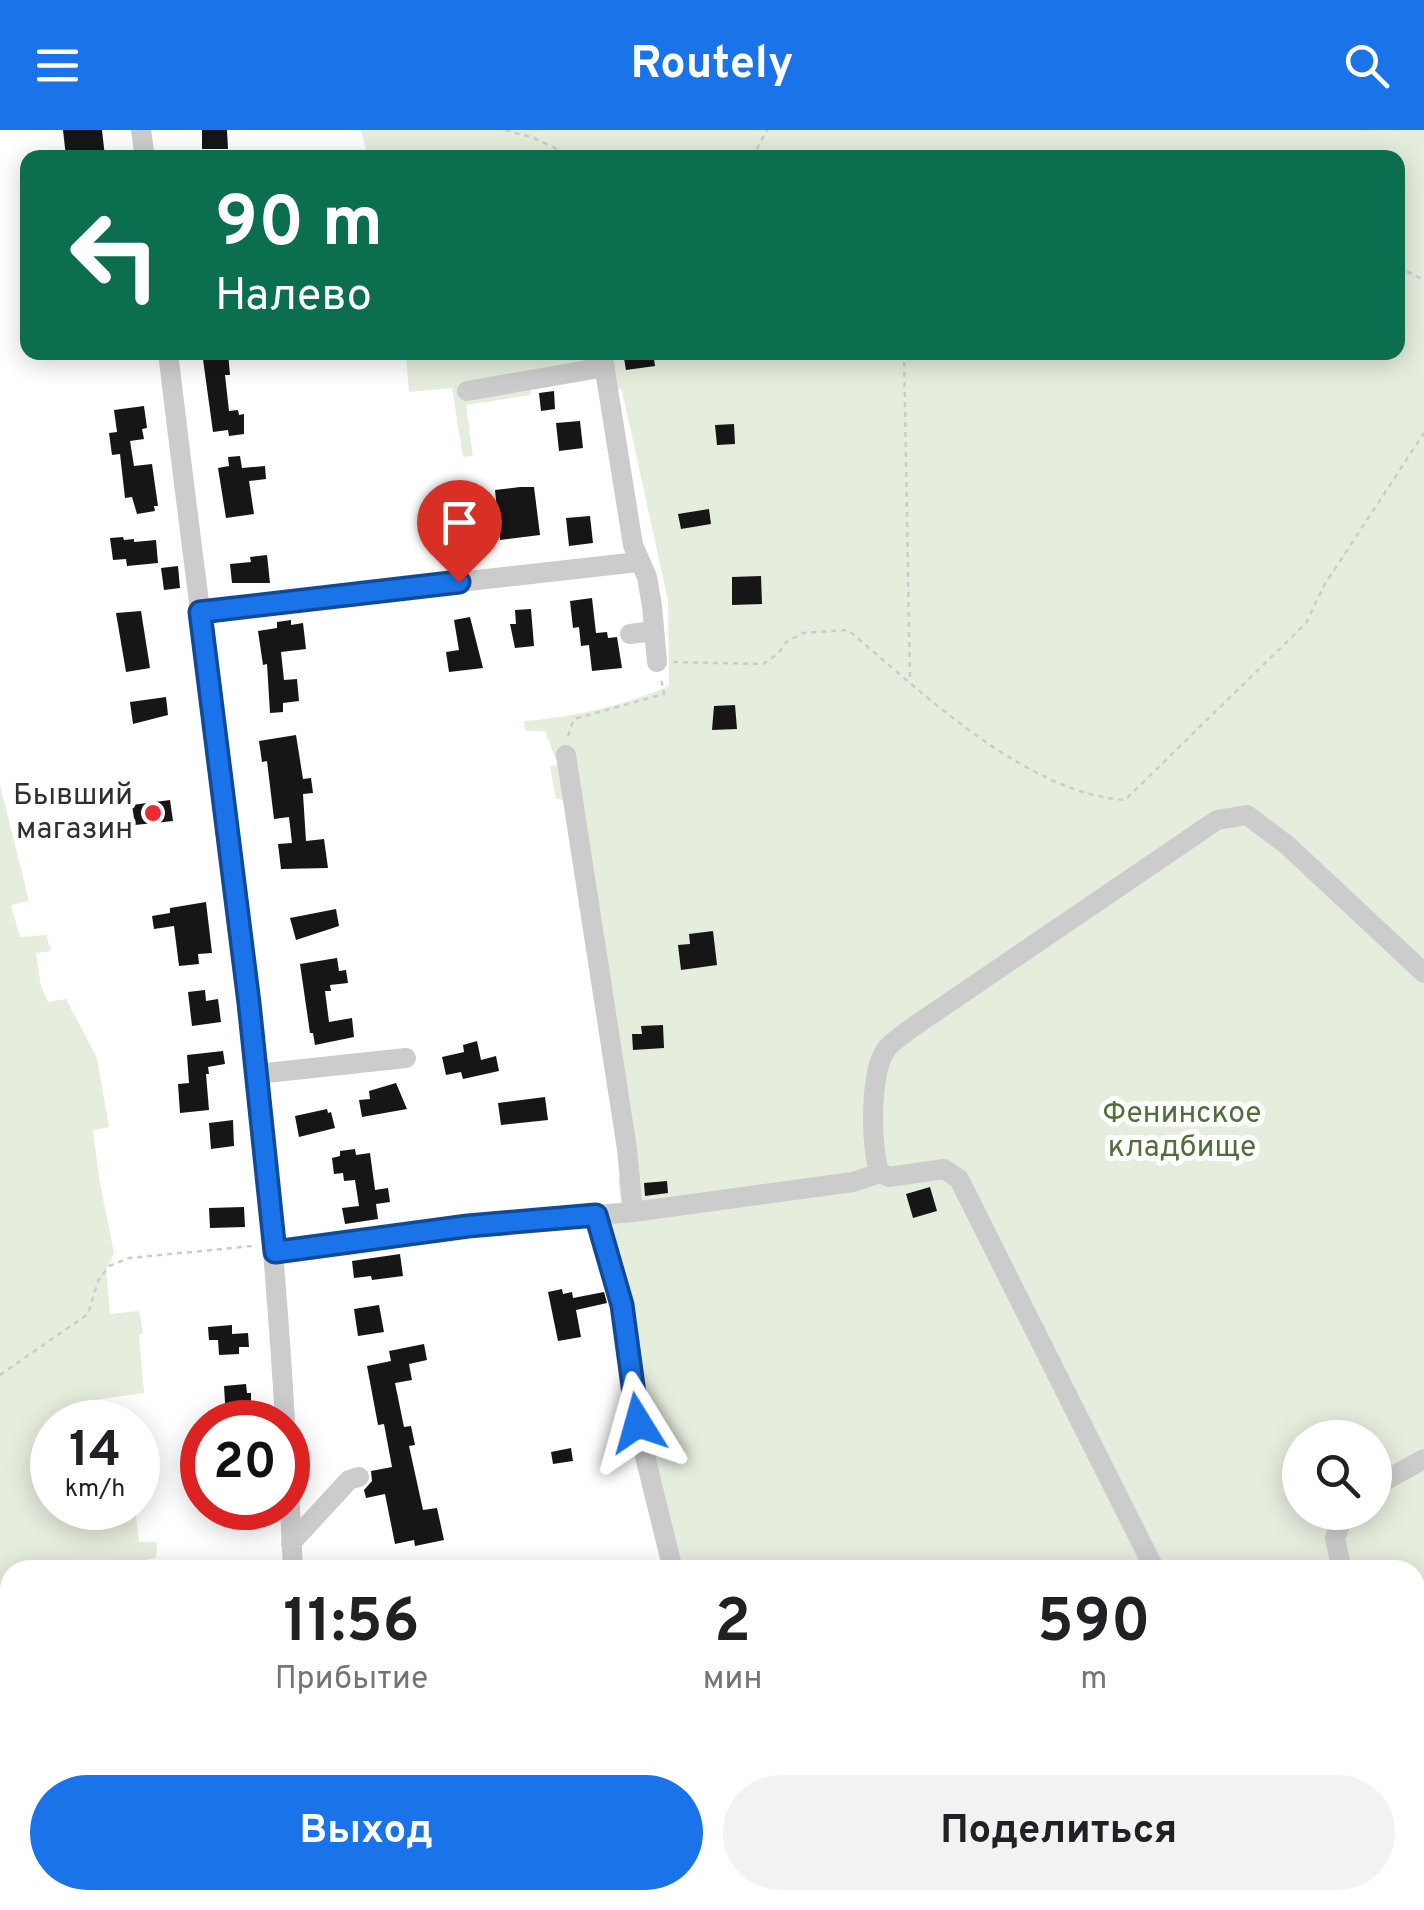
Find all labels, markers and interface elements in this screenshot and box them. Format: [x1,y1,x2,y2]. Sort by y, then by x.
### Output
text: Routely [631,37,793,94]
icon: menu [30,38,85,93]
icon: search [1339,38,1394,93]
text: 90 m [215,182,383,271]
icon: left [50,190,180,320]
text: Налево [215,269,372,326]
pin [417,480,502,583]
icon: arrive [432,495,487,550]
place label: Бывший магазин [13,778,133,849]
marker: Бывший магазин [142,802,164,824]
park label: Фенинское кладбище [1103,1096,1261,1167]
position arrow [586,1371,690,1475]
speed limit sign: 20 [180,1400,310,1530]
map controls [1282,1420,1392,1530]
button: search [1282,1420,1392,1530]
text: 14 [69,1421,121,1484]
text: km/h [65,1474,125,1506]
text: 11:56 [283,1587,419,1663]
text: 2 [714,1587,751,1663]
text: 590 [1037,1587,1150,1663]
text: Прибытие [275,1660,428,1700]
text: мин [703,1660,762,1700]
text: m [1080,1660,1107,1700]
button: Выход [30,1775,703,1890]
button: Поделиться [723,1775,1395,1890]

